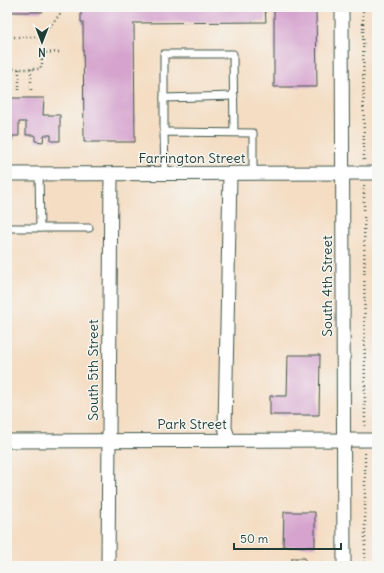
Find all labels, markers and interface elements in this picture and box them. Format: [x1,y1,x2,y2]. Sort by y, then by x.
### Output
north arrow [22,22,62,62]
text: N [38,45,46,59]
street label: Farrington Street [138,149,246,167]
street label: South 4th Street [318,235,336,337]
street label: South 5th Street [84,319,102,421]
street label: Park Street [157,415,227,433]
scale bar [234,525,341,551]
text: 50 m [240,531,269,546]

